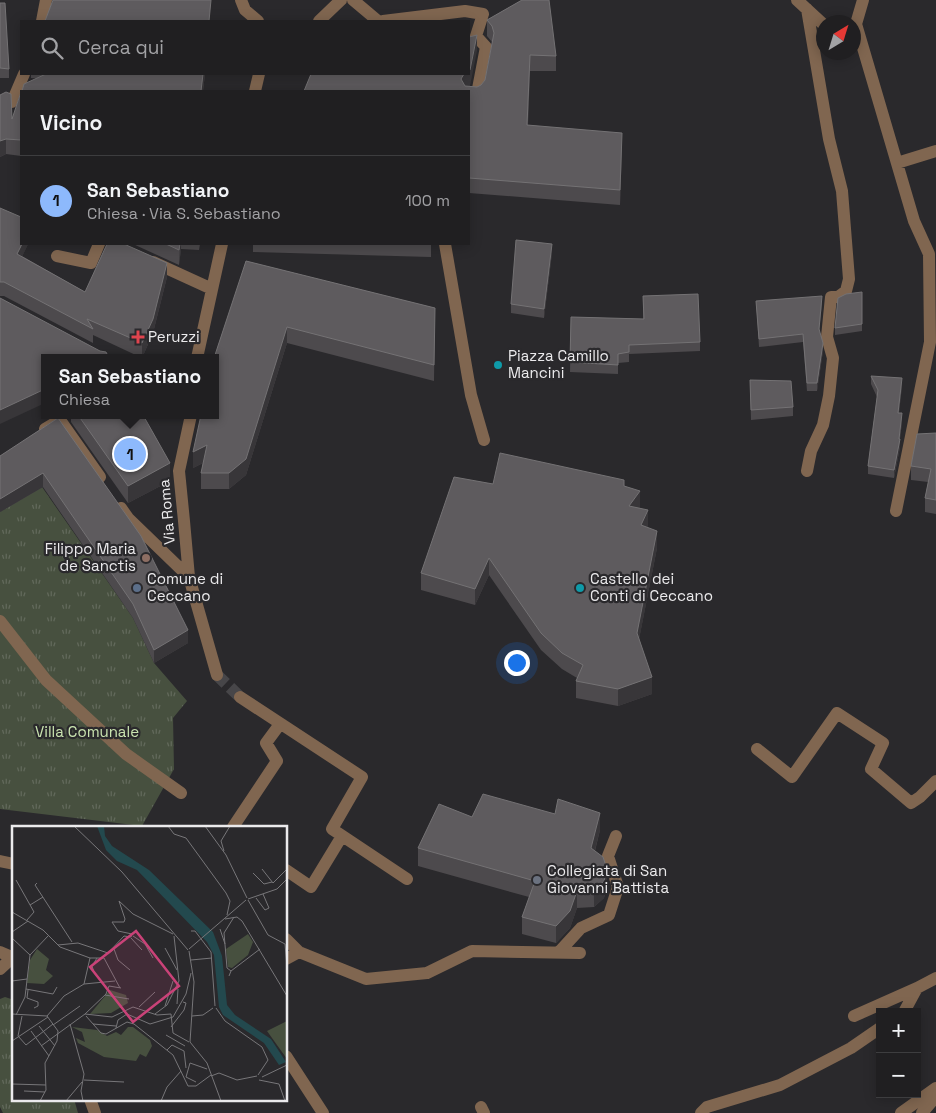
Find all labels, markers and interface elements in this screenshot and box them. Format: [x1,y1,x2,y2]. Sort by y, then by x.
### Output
north arrow [816,15,861,60]
search box [20,20,470,75]
icon: search [38,34,66,62]
text: Cerca qui [78,35,164,60]
text: Vicino [40,109,102,136]
text: San Sebastiano [87,178,229,203]
text: 1 [52,190,60,211]
text: 100 m [405,190,450,211]
text: Chiesa · Via S. Sebastiano [87,203,281,224]
place label: Peruzzi [148,327,200,346]
marker: Peruzzi [132,331,144,343]
place label: Piazza Camillo Mancini [508,346,609,382]
popup [41,354,219,419]
marker: Piazza Camillo Mancini [492,359,504,371]
text: San Sebastiano [59,364,201,389]
text: Chiesa [59,389,110,410]
pin: 1 [114,435,146,473]
street label: Via Roma [154,478,179,546]
place label: Filippo Maria de Sanctis [45,539,136,575]
marker: Filippo Maria de Sanctis [140,552,152,564]
place label: Comune di Ceccano [147,569,223,605]
place label: Castello dei Conti di Ceccano [590,569,713,605]
marker: Comune di Ceccano [131,582,143,594]
marker: Castello dei Conti di Ceccano [574,582,586,594]
your location [504,650,530,676]
park label: Villa Comunale [35,722,139,741]
inset map [12,826,288,1100]
place label: Collegiata di San Giovanni Battista [547,861,669,897]
marker: Collegiata di San Giovanni Battista [531,874,543,886]
map controls [876,1008,921,1098]
button: + [876,1008,921,1053]
button: − [876,1053,921,1098]

